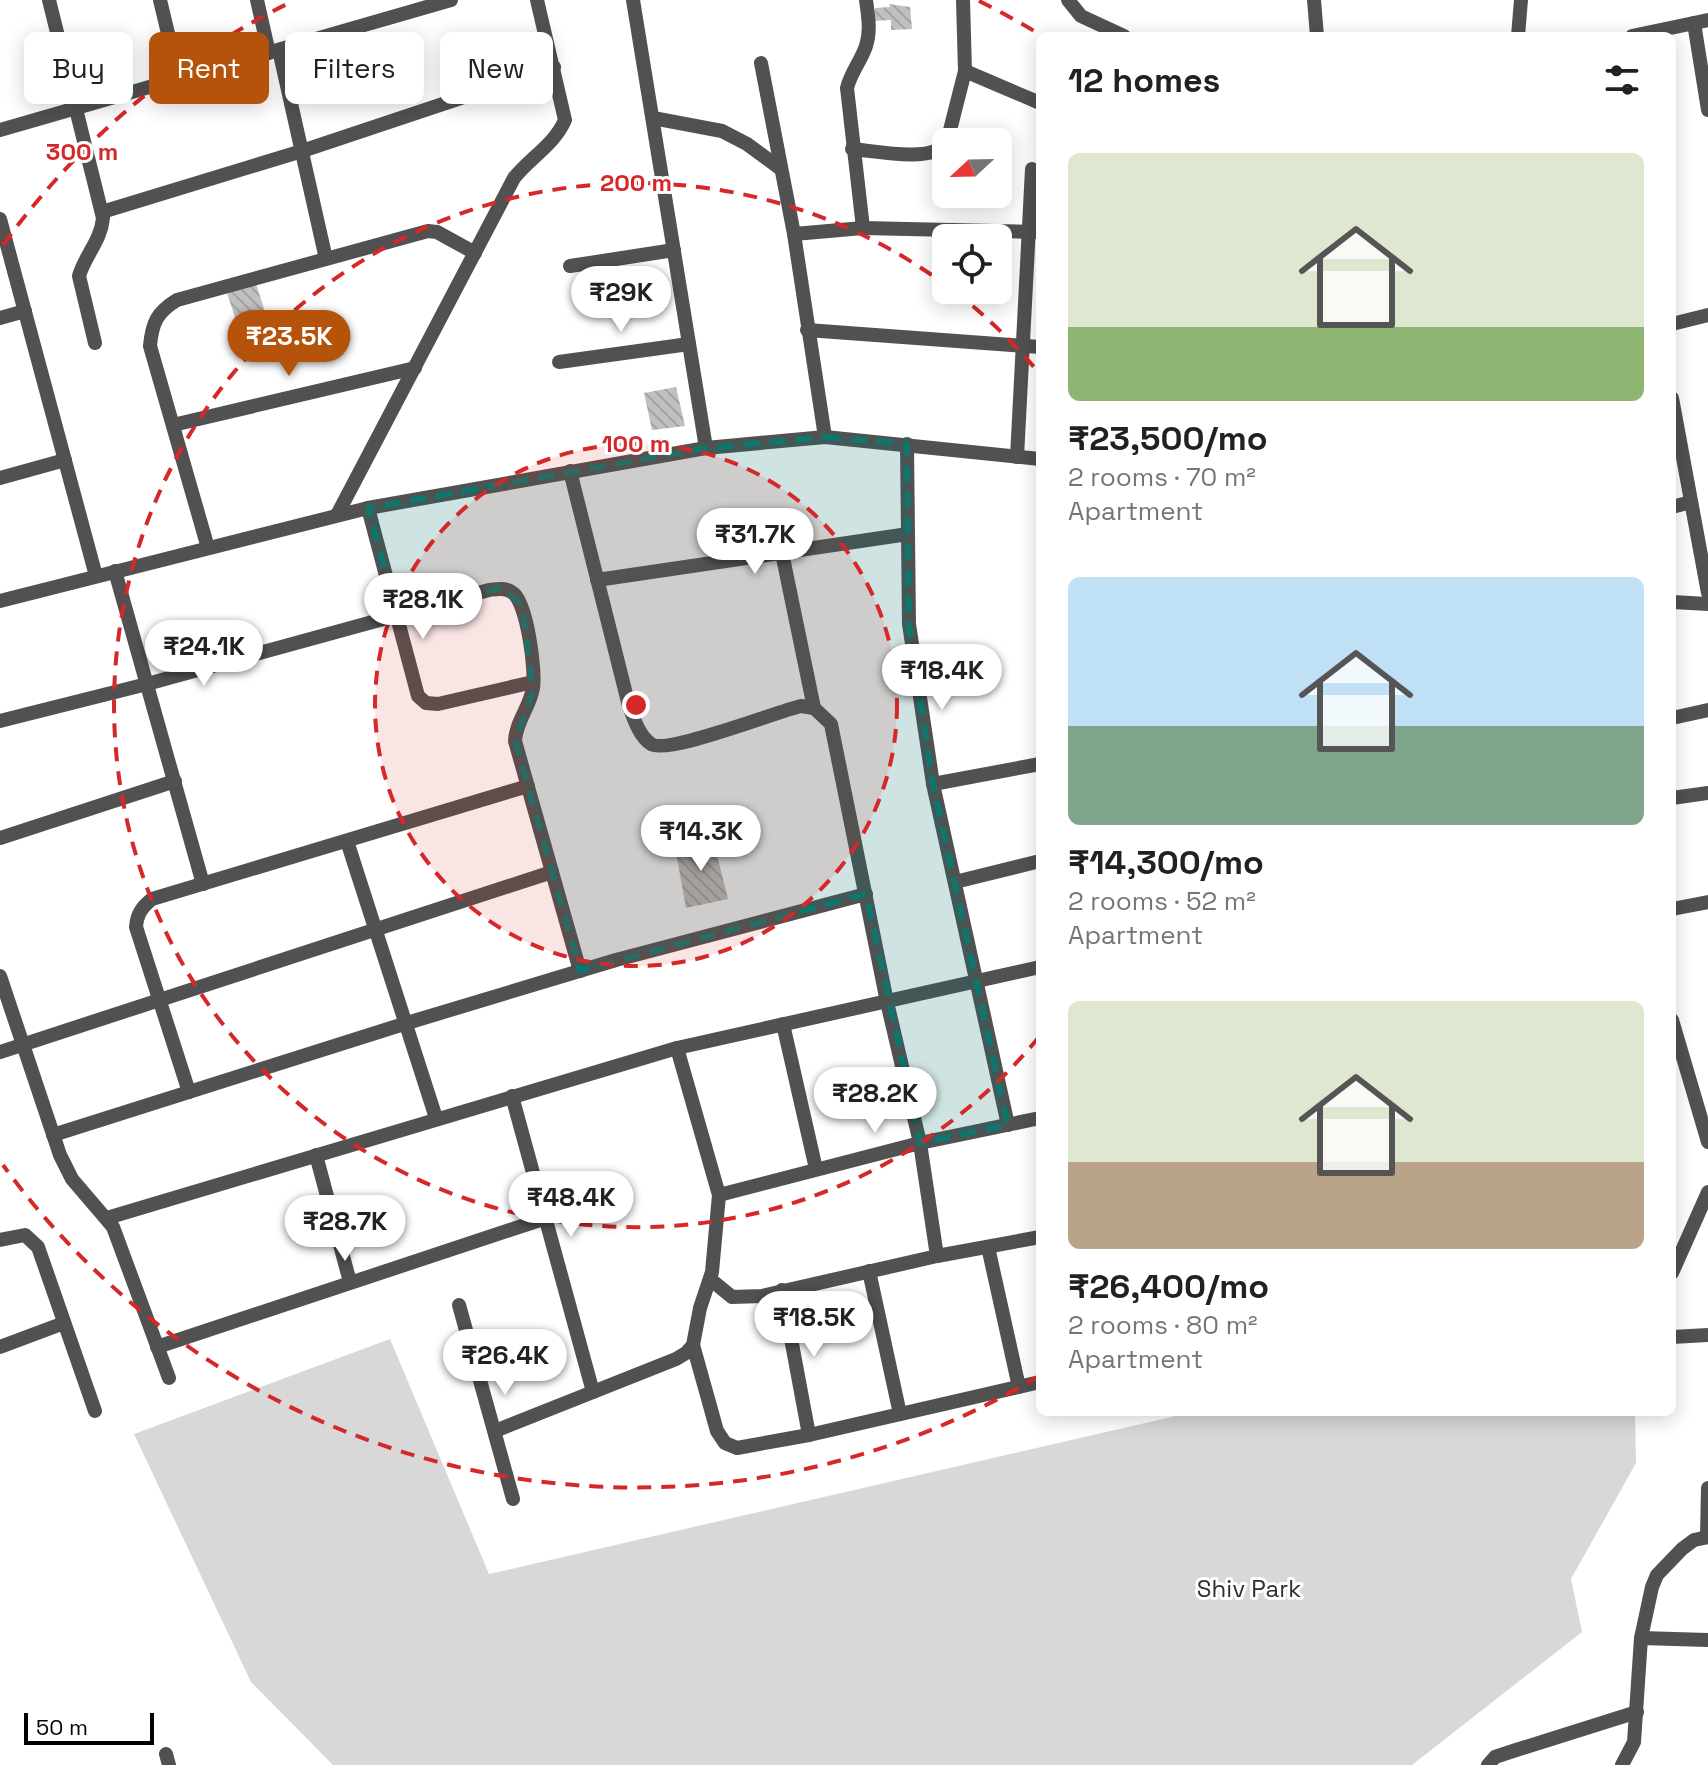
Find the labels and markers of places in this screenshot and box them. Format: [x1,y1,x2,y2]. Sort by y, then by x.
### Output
pin: ₹29K [574,266,668,334]
pin: ₹23.5K [224,310,354,378]
pin: ₹31.7K [690,508,820,576]
pin: ₹28.1K [358,573,488,641]
pin: ₹24.1K [139,620,269,688]
pin: ₹18.4K [877,644,1007,712]
centre of rings [622,691,650,719]
pin: ₹14.3K [636,805,766,873]
pin: ₹28.2K [810,1067,940,1135]
pin: ₹48.4K [506,1171,636,1239]
pin: ₹28.7K [280,1195,410,1263]
pin: ₹18.5K [749,1291,879,1359]
pin: ₹26.4K [440,1329,570,1397]

